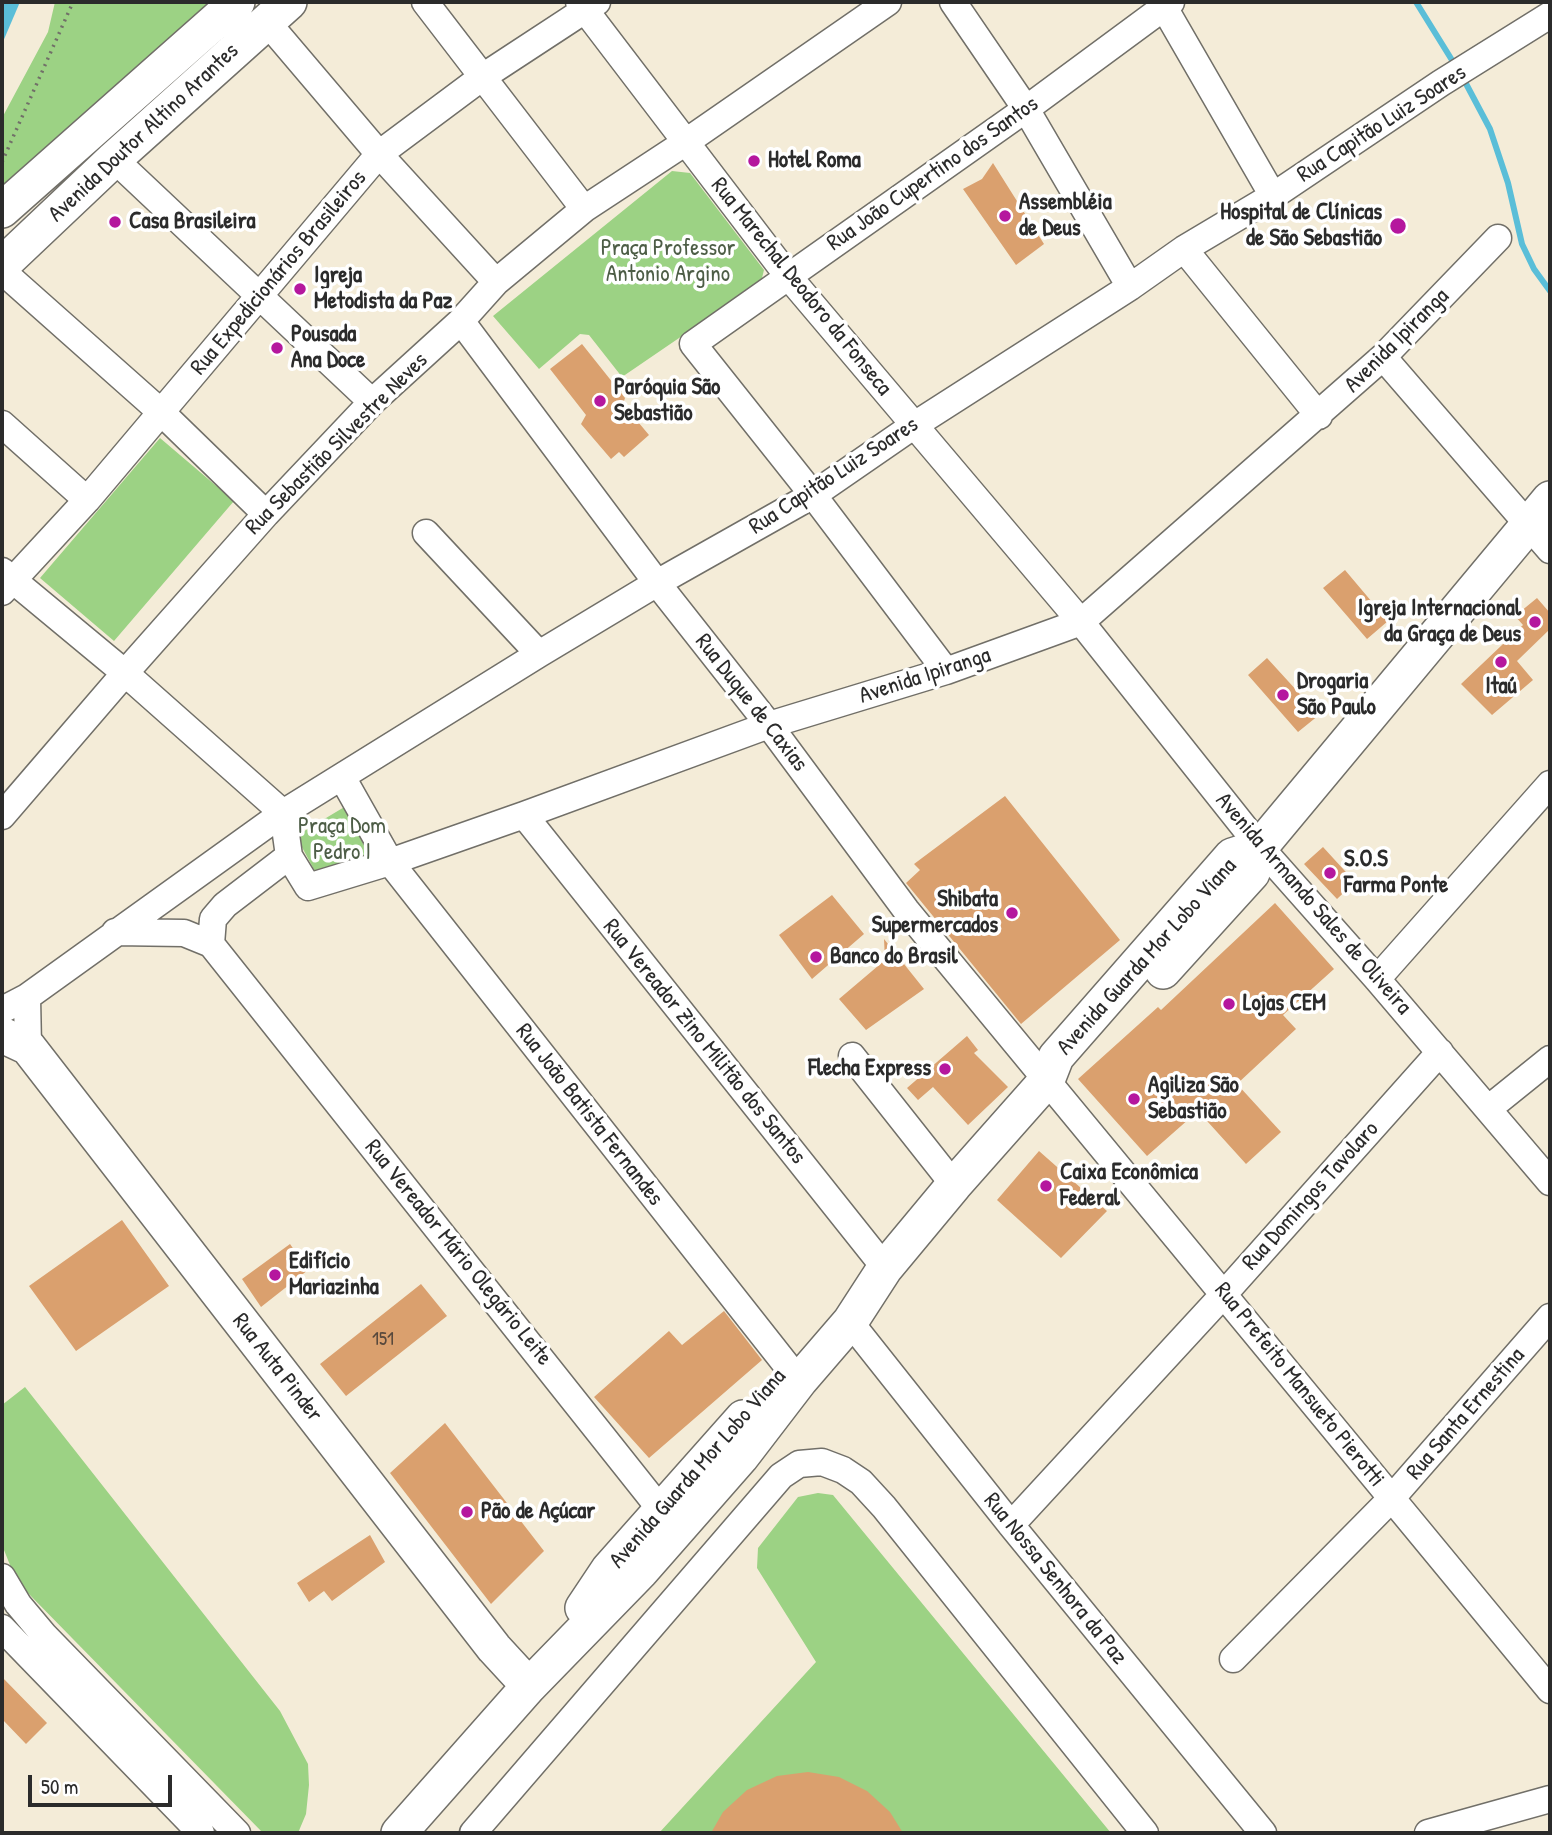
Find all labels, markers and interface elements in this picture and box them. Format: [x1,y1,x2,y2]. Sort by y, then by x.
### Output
street label: Avenida Doutor Altino Arantes [43,38,245,228]
street label: Rua Capitão Luiz Soares [1292,59,1472,189]
street label: Rua João Cupertino dos Santos [822,91,1044,257]
place label: Hotel Roma [768,147,861,175]
marker: Hotel Roma [746,153,762,169]
street label: Rua Expedicionários Brasileiros [185,165,373,381]
street label: Rua Marechal Deodoro da Fonseca [705,173,897,401]
place label: Assembléia de Deus [1019,189,1112,243]
place label: Hospital de Clínicas de São Sebastião [1220,199,1382,253]
place label: Casa Brasileira [129,208,256,236]
marker: Assembléia de Deus [997,208,1013,224]
marker: Casa Brasileira [107,214,123,230]
marker: Hospital de Clínicas de São Sebastião [1388,216,1408,236]
park label: Praça Professor Antonio Argino [601,235,735,289]
place label: Igreja Metodista da Paz [314,262,452,316]
marker: Igreja Metodista da Paz [292,281,308,297]
street label: Avenida Ipiranga [1339,283,1455,399]
place label: Pousada Ana Doce [291,321,365,375]
marker: Pousada Ana Doce [269,340,285,356]
street label: Rua Sebastião Silvestre Neves [240,347,434,541]
place label: Paróquia São Sebastião [614,374,720,428]
marker: Paróquia São Sebastião [592,393,608,409]
street label: Rua Capitão Luiz Soares [744,411,924,541]
place label: Igreja Internacional da Graça de Deus [1358,595,1521,649]
marker: Igreja Internacional da Graça de Deus [1527,614,1543,630]
street label: Rua Duque de Caxias [689,629,813,777]
street label: Avenida Ipiranga [856,642,994,710]
marker: Itaú [1493,654,1509,670]
place label: Drogaria São Paulo [1297,668,1376,722]
place label: Itaú [1485,673,1517,701]
marker: Drogaria São Paulo [1275,687,1291,703]
street label: Avenida Armando Sales de Oliveira [1209,787,1417,1021]
park label: Praça Dom Pedro I [298,813,386,867]
place label: S.O.S Farma Ponte [1344,846,1448,900]
street label: Avenida Guarda Mor Lobo Viana [1051,853,1243,1061]
marker: S.O.S Farma Ponte [1322,865,1338,881]
place label: Shibata Supermercados [872,886,998,940]
marker: Shibata Supermercados [1004,905,1020,921]
street label: Rua Vereador Zino Militão dos Santos [597,914,811,1170]
place label: Banco do Brasil [830,943,958,971]
marker: Banco do Brasil [808,949,824,965]
place label: Lojas CEM [1243,990,1326,1018]
marker: Lojas CEM [1221,996,1237,1012]
street label: Rua João Batista Fernandes [509,1018,669,1212]
place label: Flecha Express [808,1055,931,1083]
marker: Flecha Express [937,1061,953,1077]
place label: Agiliza São Sebastião [1148,1072,1239,1126]
marker: Agiliza São Sebastião [1126,1091,1142,1107]
street label: Rua Domingos Tavolaro [1237,1116,1385,1276]
street label: Rua Vereador Mário Olegário Leite [358,1135,558,1371]
place label: Caixa Econômica Federal [1060,1159,1198,1213]
marker: Caixa Econômica Federal [1038,1178,1054,1194]
place label: Edifício Mariazinha [289,1248,379,1302]
marker: Edifício Mariazinha [267,1267,283,1283]
street label: Rua Prefeito Mansueto Pierotti [1208,1277,1390,1493]
street label: Rua Auta Pinder [226,1308,328,1428]
house number: 151 [372,1329,394,1351]
street label: Rua Santa Ernestina [1401,1342,1531,1486]
street label: Avenida Guarda Mor Lobo Viana [604,1364,792,1574]
street label: Rua Nossa Senhora da Paz [977,1488,1133,1670]
place label: Pão de Açúcar [481,1498,595,1526]
marker: Pão de Açúcar [459,1504,475,1520]
scale bar [32,1762,175,1806]
text: 50 m [41,1772,78,1801]

